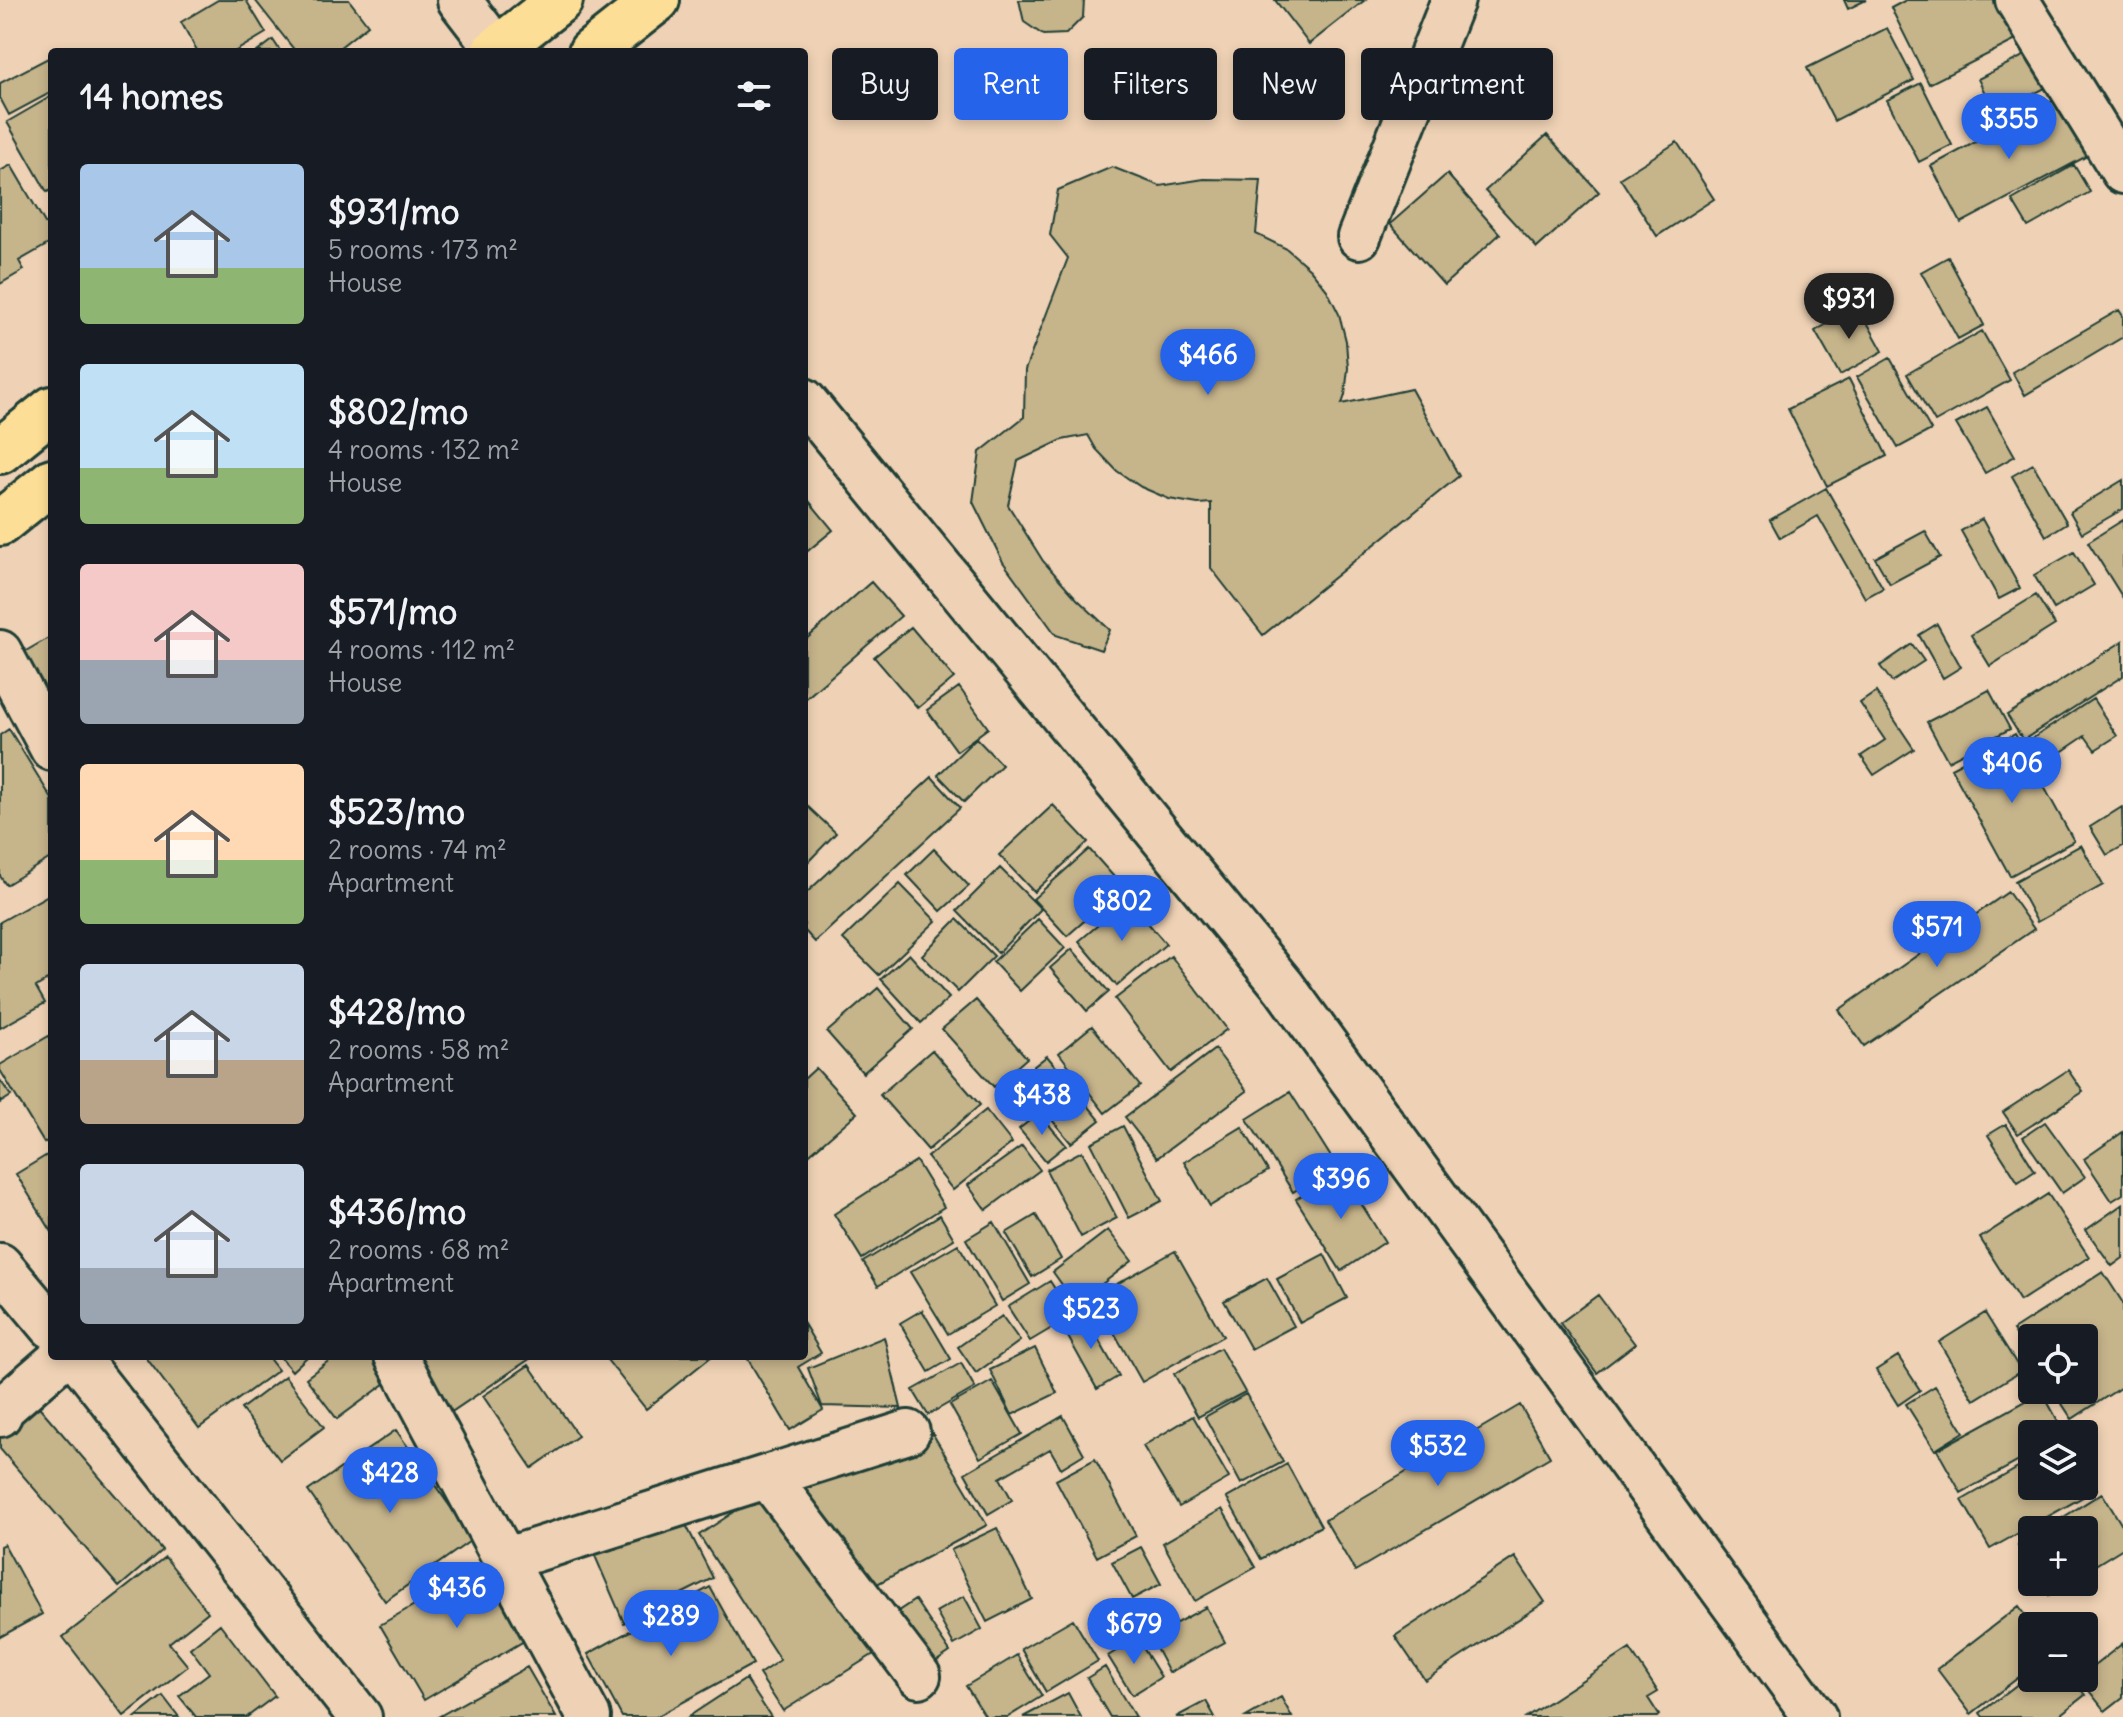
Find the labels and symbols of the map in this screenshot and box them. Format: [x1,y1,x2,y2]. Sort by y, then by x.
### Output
pin: $355 [1962,93,2056,161]
pin: $931 [1802,273,1896,341]
pin: $466 [1161,329,1255,397]
pin: $406 [1965,737,2059,805]
pin: $802 [1075,875,1169,943]
pin: $571 [1890,901,1984,969]
pin: $438 [995,1069,1089,1137]
pin: $396 [1294,1153,1388,1221]
pin: $523 [1044,1283,1138,1351]
pin: $532 [1391,1420,1485,1488]
pin: $428 [343,1447,437,1515]
pin: $436 [410,1562,504,1630]
pin: $289 [624,1590,718,1658]
pin: $679 [1087,1598,1181,1666]

